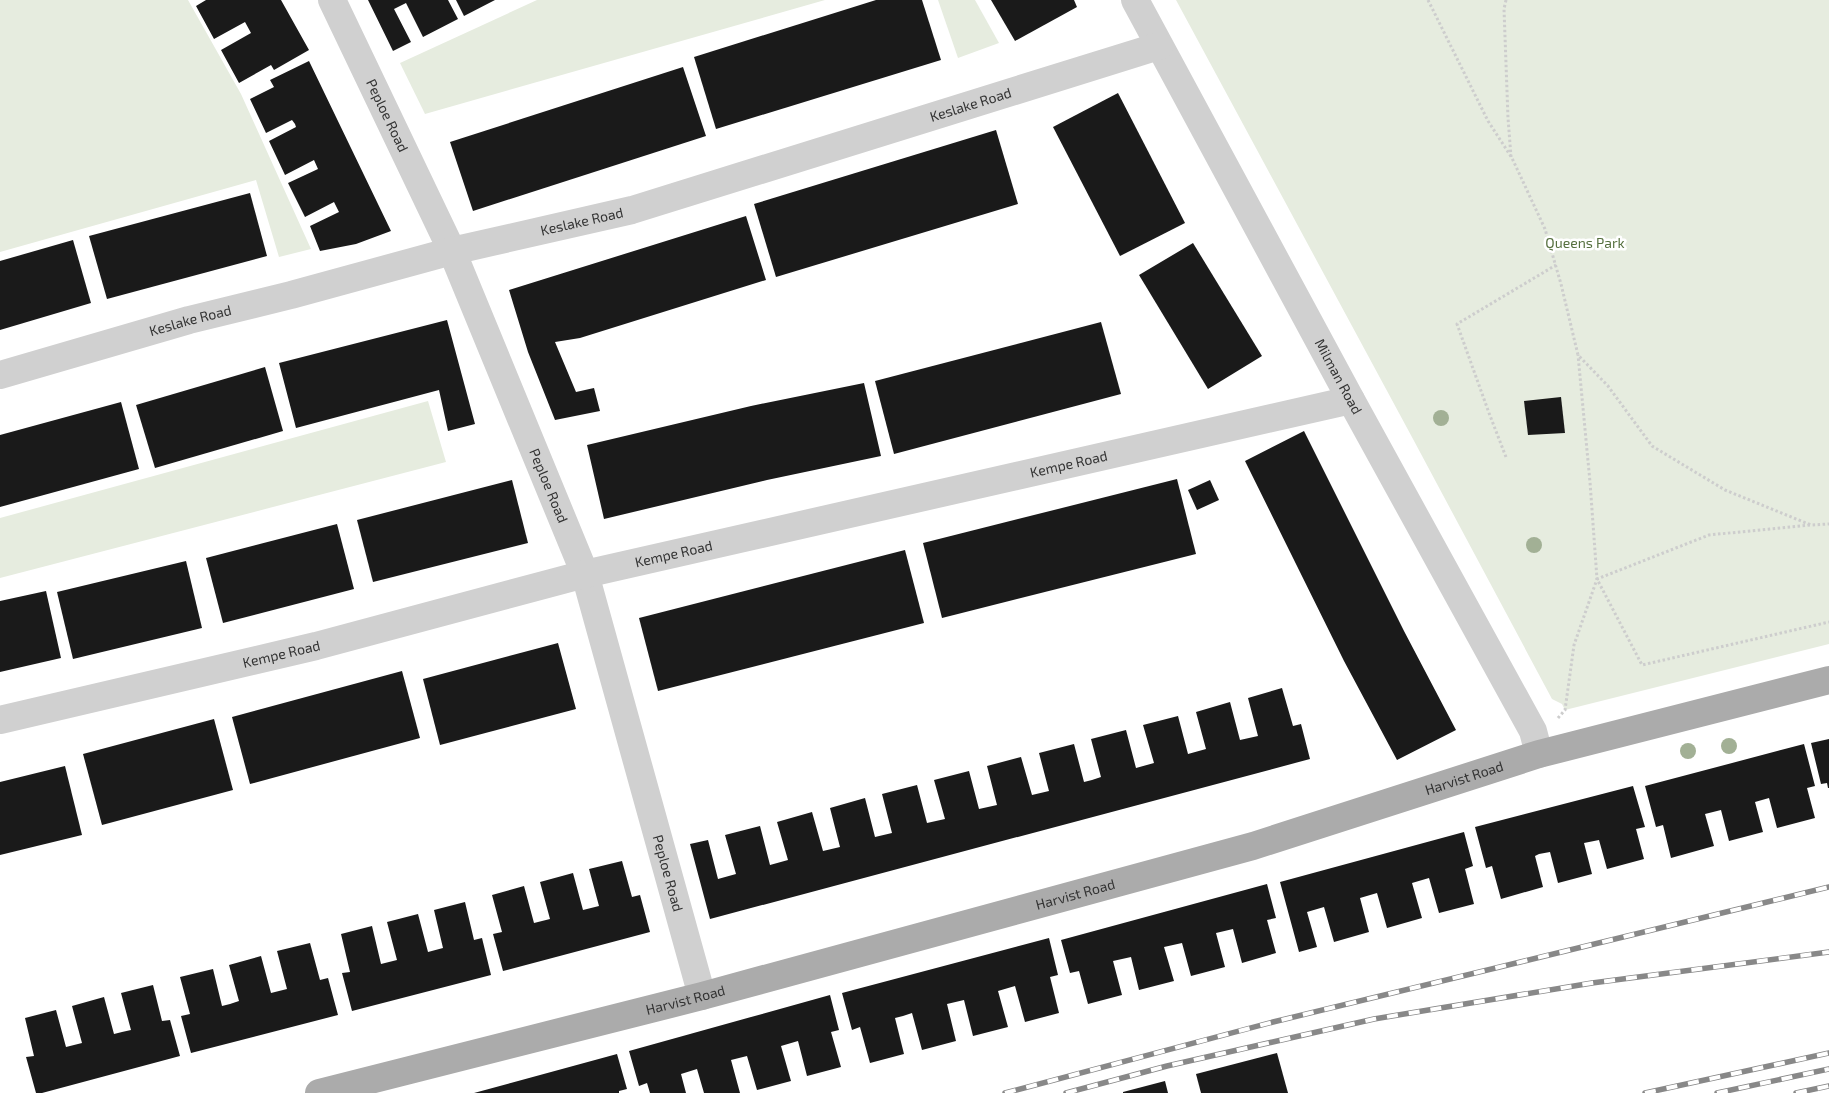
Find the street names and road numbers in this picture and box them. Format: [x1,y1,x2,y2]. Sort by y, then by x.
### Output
street label: Peploe Road [363,76,412,155]
street label: Keslake Road [928,83,1013,125]
street label: Keslake Road [539,203,625,239]
street label: Keslake Road [147,301,233,339]
street label: Milman Road [1312,336,1366,417]
street label: Peploe Road [526,446,572,525]
street label: Kempe Road [1028,447,1109,481]
street label: Kempe Road [633,536,714,570]
street label: Kempe Road [241,636,322,671]
street label: Harvist Road [1423,757,1505,798]
street label: Peploe Road [650,833,687,913]
street label: Harvist Road [1034,875,1117,913]
street label: Harvist Road [644,981,727,1018]

